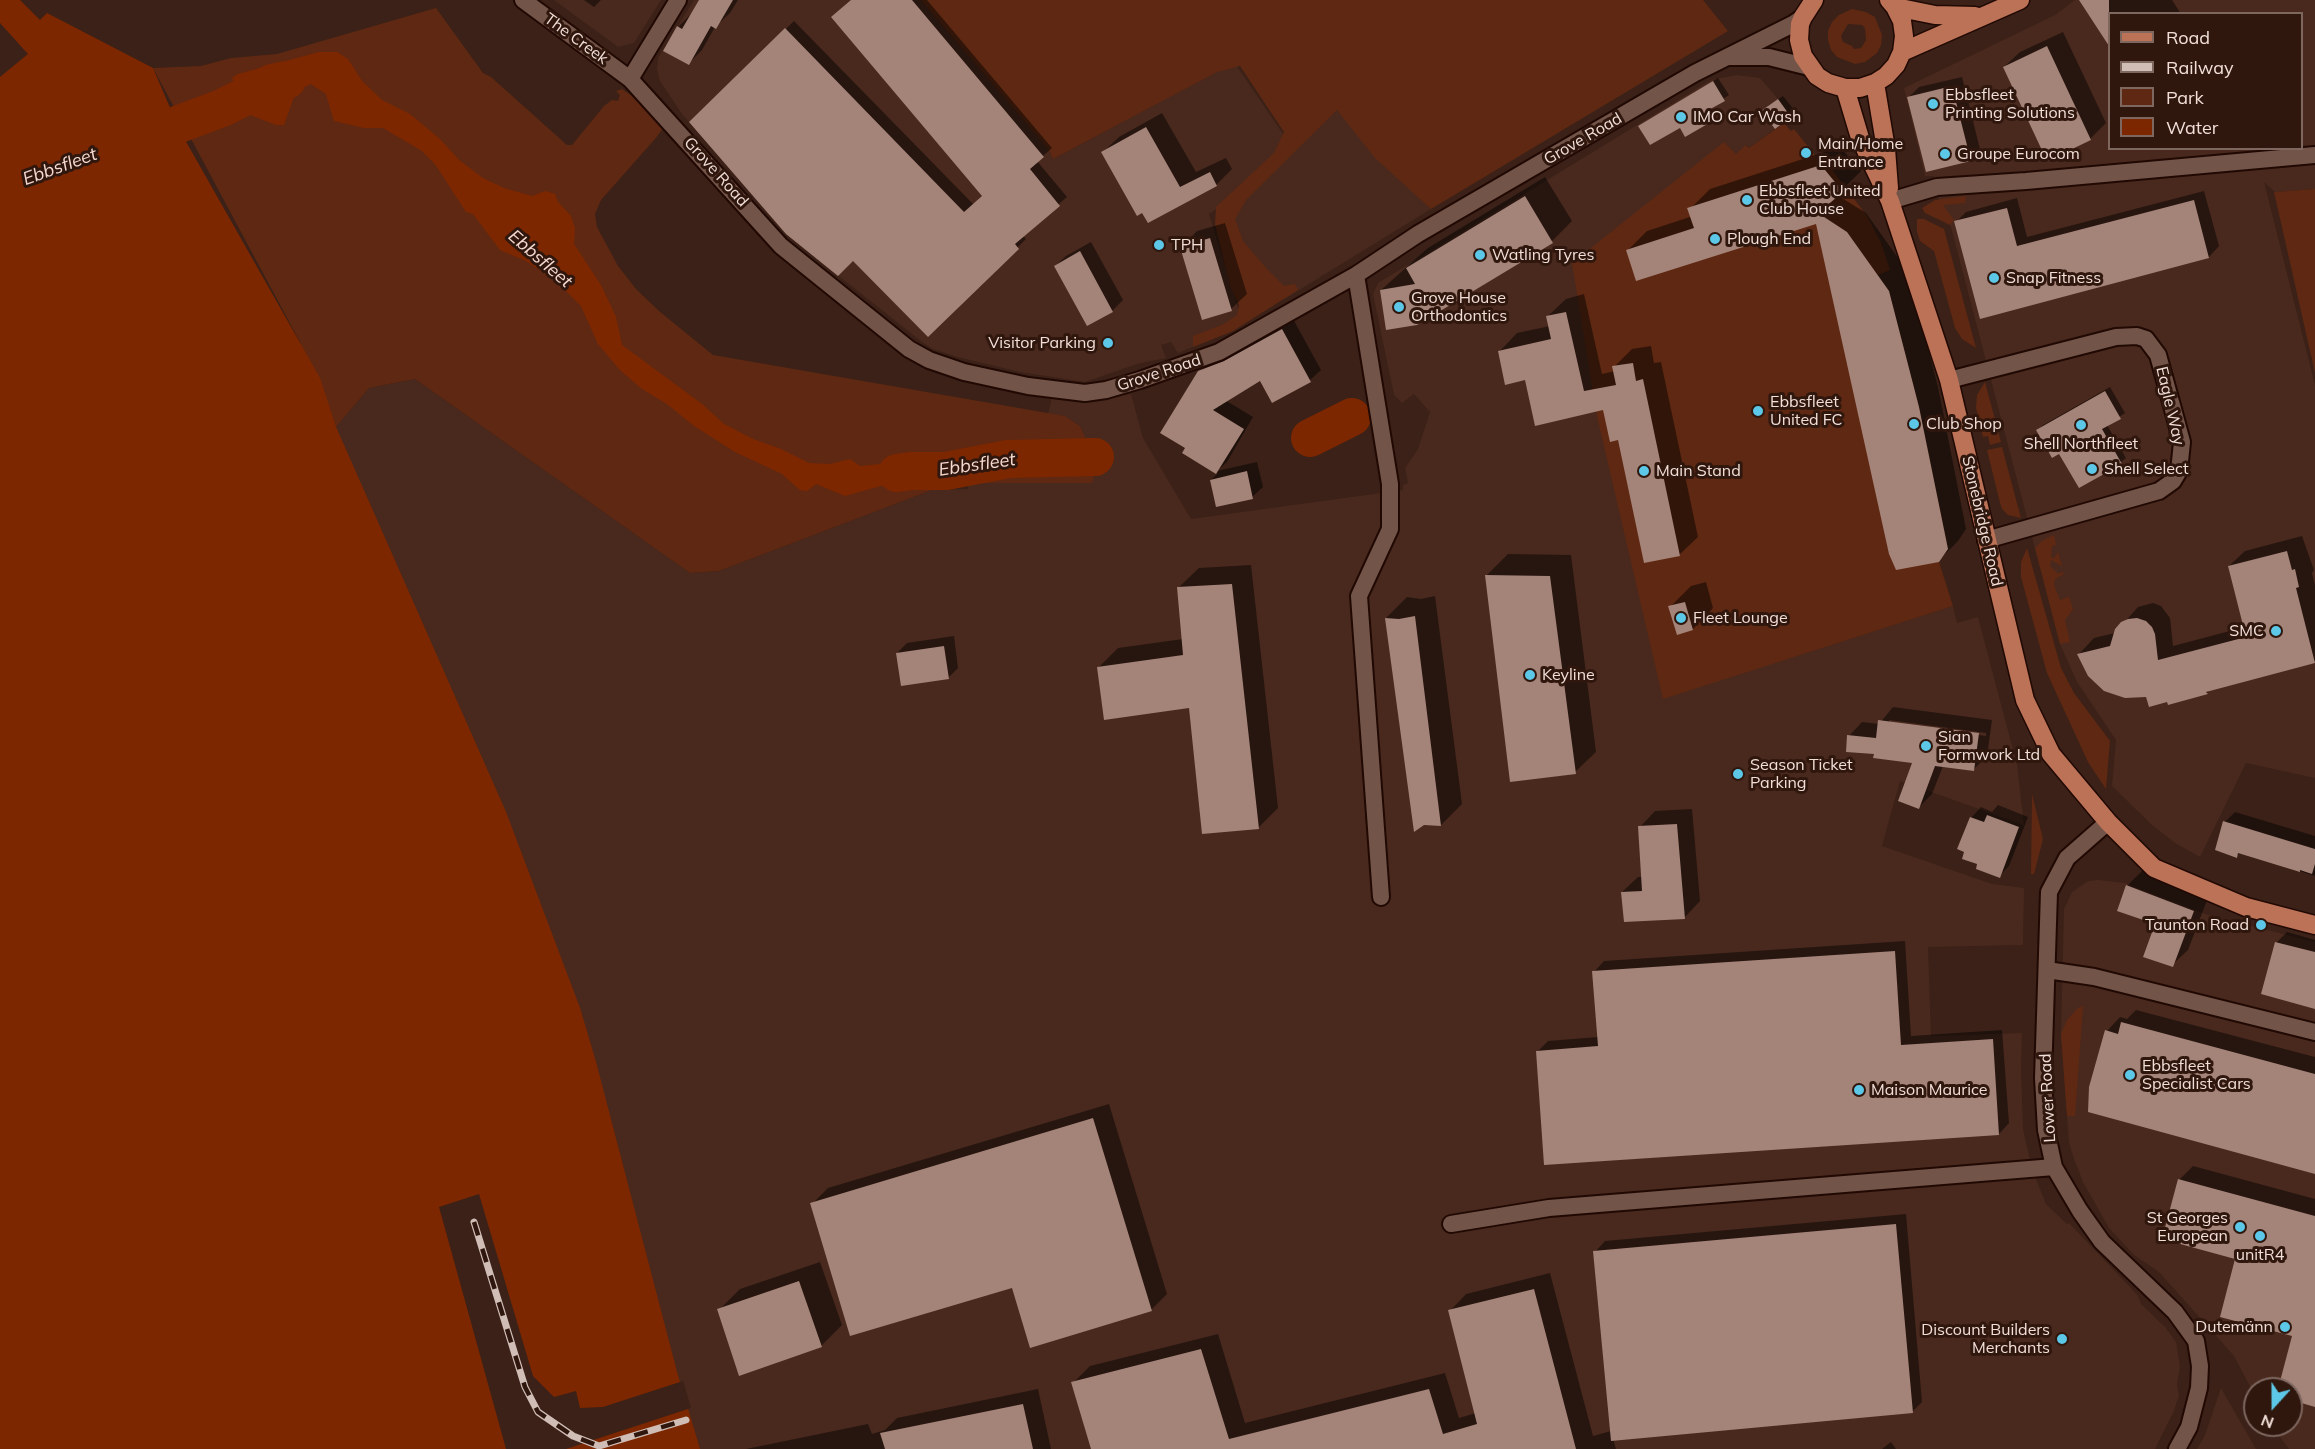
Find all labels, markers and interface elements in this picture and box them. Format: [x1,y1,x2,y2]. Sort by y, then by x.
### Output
street label: The Creek [540,9,612,69]
legend [2108,12,2303,150]
text: Road [2166,26,2210,49]
text: Railway [2166,56,2234,79]
place label: Ebbsfleet Printing Solutions [1945,85,2075,123]
text: Park [2166,86,2204,109]
marker: Ebbsfleet Printing Solutions [1926,97,1940,111]
place label: IMO Car Wash [1693,107,1801,127]
street label: Grove Road [1541,109,1625,169]
marker: IMO Car Wash [1674,110,1688,124]
text: Water [2166,116,2218,139]
street label: Grove Road [680,133,752,211]
place label: Main/Home Entrance [1818,134,1903,172]
water label: Ebbsfleet [20,144,100,190]
place label: Groupe Eurocom [1957,144,2080,164]
marker: Main/Home Entrance [1799,146,1813,160]
marker: Groupe Eurocom [1938,147,1952,161]
place label: Ebbsfleet United Club House [1759,181,1881,219]
marker: Ebbsfleet United Club House [1740,193,1754,207]
water label: Ebbsfleet [504,225,576,293]
place label: Plough End [1727,229,1811,249]
marker: Plough End [1708,232,1722,246]
place label: TPH [1171,235,1203,255]
marker: TPH [1152,238,1166,252]
place label: Watling Tyres [1492,245,1594,265]
marker: Watling Tyres [1473,248,1487,262]
place label: Snap Fitness [2006,268,2101,288]
marker: Snap Fitness [1987,271,2001,285]
place label: Grove House Orthodontics [1411,288,1507,326]
marker: Grove House Orthodontics [1392,300,1406,314]
place label: Visitor Parking [988,333,1096,353]
marker: Visitor Parking [1101,336,1115,350]
street label: Grove Road [1115,350,1203,396]
street label: Eagle Way [2152,365,2188,447]
place label: Ebbsfleet United FC [1770,392,1843,430]
marker: Ebbsfleet United FC [1751,404,1765,418]
place label: Club Shop [1926,414,2002,434]
marker: Club Shop [1907,417,1921,431]
marker: Shell Northfleet [2074,418,2088,432]
place label: Shell Northfleet [2024,434,2138,454]
water label: Ebbsfleet [937,449,1017,481]
street label: Stonebridge Road [1958,454,2006,588]
place label: Shell Select [2104,459,2189,479]
place label: Main Stand [1656,461,1741,481]
marker: Shell Select [2085,462,2099,476]
marker: Main Stand [1637,464,1651,478]
place label: Fleet Lounge [1693,608,1788,628]
marker: Fleet Lounge [1674,611,1688,625]
place label: SMC [2229,621,2264,641]
marker: SMC [2269,624,2283,638]
place label: Keyline [1542,665,1595,685]
marker: Keyline [1523,668,1537,682]
place label: Sian Formwork Ltd [1938,727,2040,765]
marker: Sian Formwork Ltd [1919,739,1933,753]
place label: Season Ticket Parking [1750,755,1853,793]
marker: Season Ticket Parking [1731,767,1745,781]
place label: Taunton Road [2145,915,2249,935]
marker: Taunton Road [2254,918,2268,932]
street label: Lower Road [2036,1053,2060,1143]
place label: Ebbsfleet Specialist Cars [2142,1056,2251,1094]
marker: Ebbsfleet Specialist Cars [2123,1068,2137,1082]
place label: Maison Maurice [1871,1080,1987,1100]
marker: Maison Maurice [1852,1083,1866,1097]
place label: St Georges European [2147,1208,2228,1246]
marker: St Georges European [2233,1220,2247,1234]
marker: unitR4 [2253,1229,2267,1243]
place label: unitR4 [2236,1245,2284,1265]
place label: Dutemänn [2195,1317,2273,1337]
place label: Discount Builders Merchants [1921,1320,2050,1358]
marker: Dutemänn [2278,1320,2292,1334]
marker: Discount Builders Merchants [2055,1332,2069,1346]
north arrow [2243,1377,2303,1437]
text: N [2258,1410,2276,1433]

